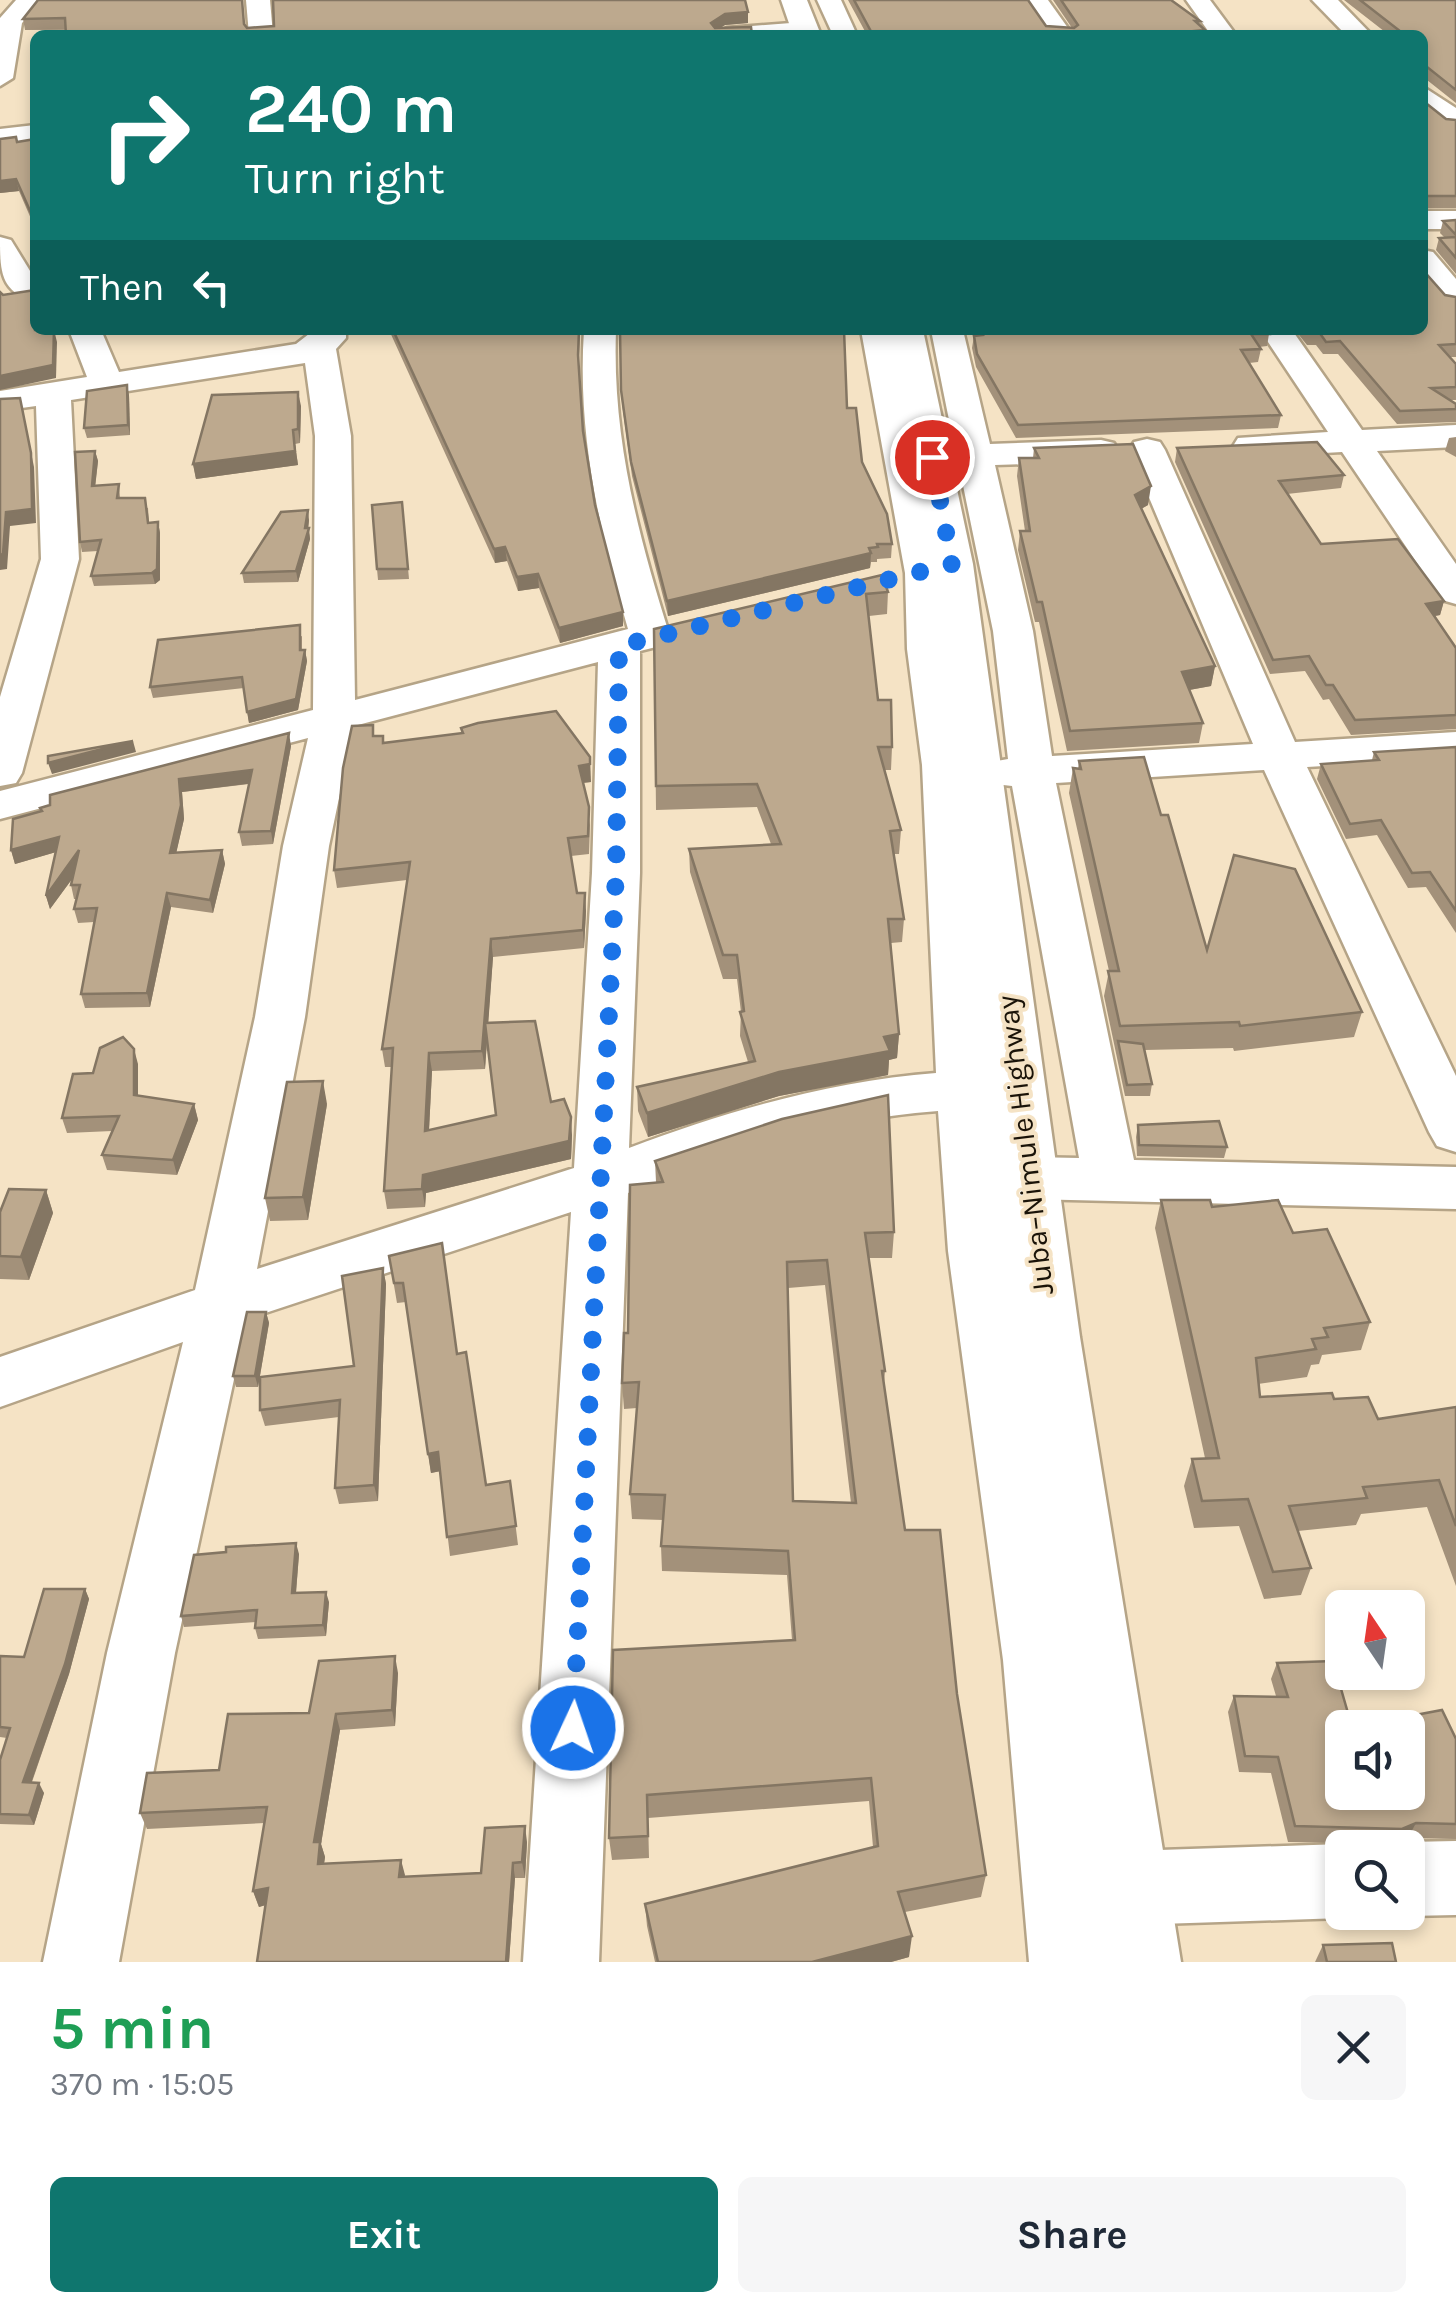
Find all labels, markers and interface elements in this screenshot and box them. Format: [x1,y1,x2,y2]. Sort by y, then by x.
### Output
text: 240 m [245,68,457,150]
icon: right [80,70,210,200]
text: Turn right [245,152,445,204]
icon: left [184,260,239,315]
text: Then [80,265,164,310]
pin [890,415,975,500]
icon: arrive [905,430,960,485]
street label: Juba–Nimule Highway [989,993,1061,1297]
north arrow [1325,1590,1425,1690]
map controls [1325,1590,1425,1930]
position arrow [521,1676,625,1780]
button: sound [1325,1710,1425,1810]
button: search [1325,1830,1425,1930]
text: 5 min [50,1993,214,2063]
button: close [1301,1995,1406,2100]
text: 370 m · 15:05 [50,2066,234,2103]
button: Exit [50,2177,718,2292]
button: Share [738,2177,1406,2292]

